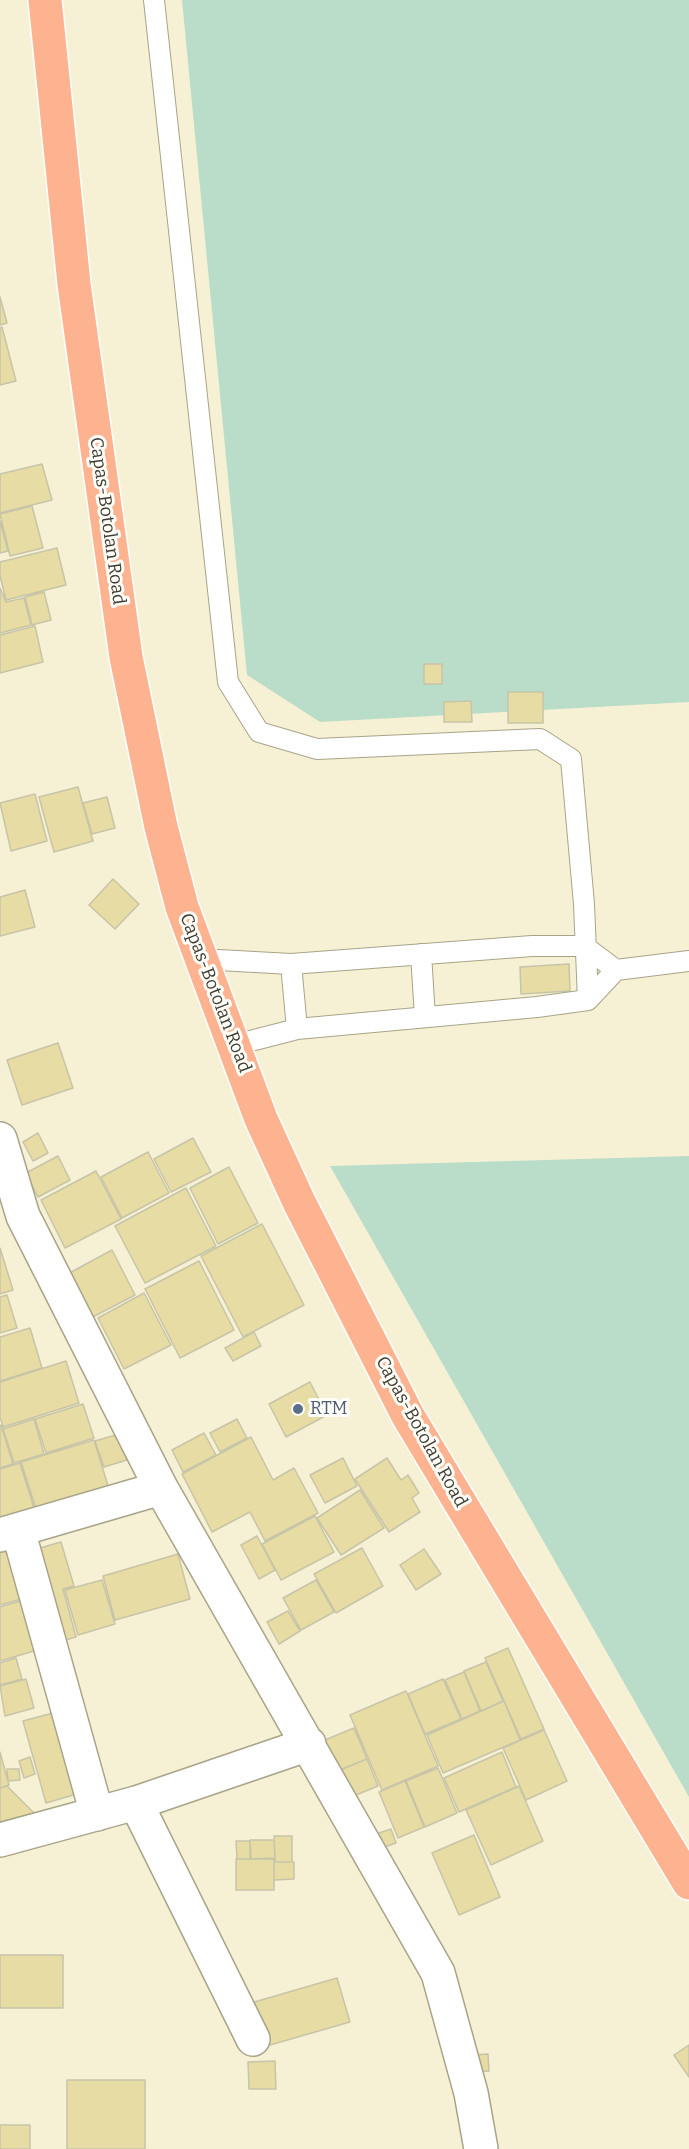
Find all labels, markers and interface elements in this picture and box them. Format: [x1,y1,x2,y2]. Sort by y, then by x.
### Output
street label: Capas-Botolan Road [85,436,129,606]
street label: Capas-Botolan Road [175,910,255,1076]
street label: Capas-Botolan Road [371,1353,471,1511]
place label: RTM [310,1398,348,1420]
marker: RTM [291,1402,305,1416]

